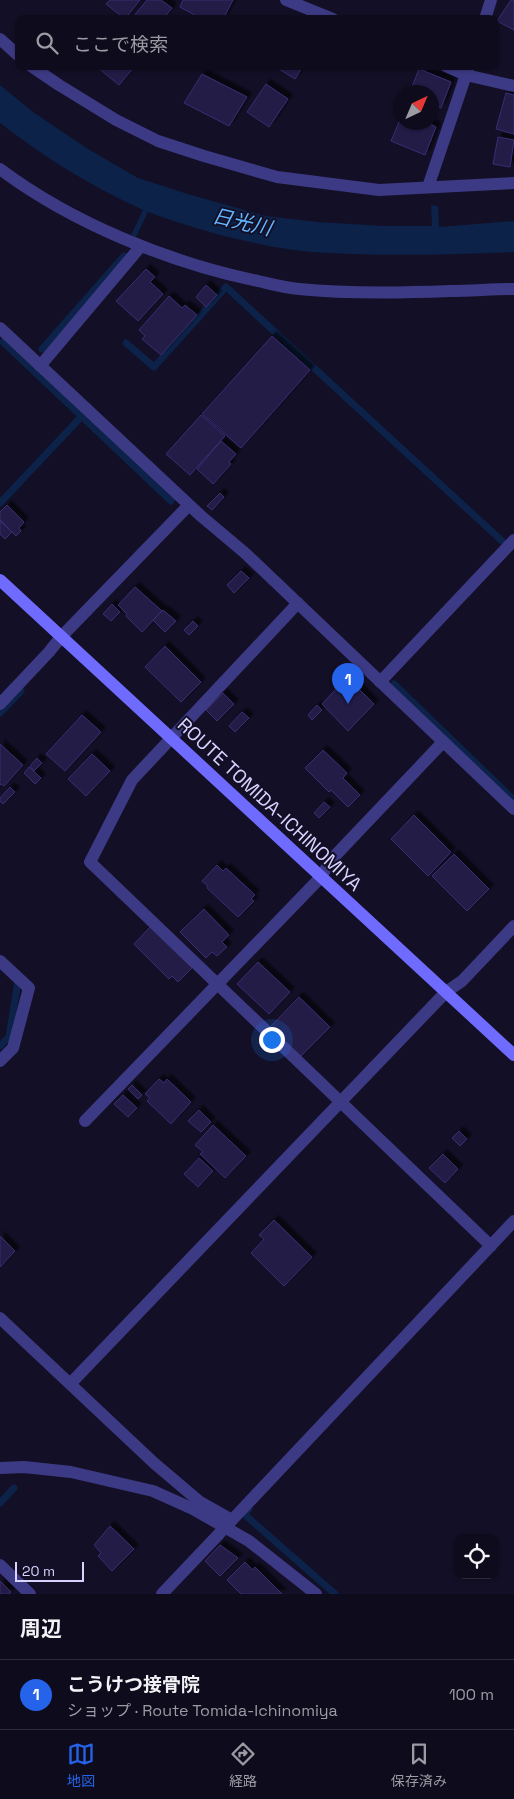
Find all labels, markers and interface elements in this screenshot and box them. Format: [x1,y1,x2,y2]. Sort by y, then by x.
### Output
search box [15,15,499,70]
icon: search [33,29,61,57]
text: ここで検索 [73,32,168,57]
north arrow [394,85,439,130]
water label: 日光川 [210,203,276,242]
pin: 1 [332,663,364,704]
street label: ROUTE TOMIDA-ICHINOMIYA [172,712,367,896]
your location [259,1027,285,1053]
map controls [454,1534,499,1579]
button: locate [454,1534,499,1579]
scale bar [15,1559,84,1582]
text: 20 m [22,1562,55,1580]
text: 周辺 [20,1615,62,1642]
text: こうけつ接骨院 [67,1672,200,1697]
text: 1 [32,1684,40,1705]
text: 100 m [449,1684,494,1705]
text: ショップ · Route Tomida-Ichinomiya [67,1700,338,1721]
tab: 地図 [67,1740,95,1790]
tab: 経路 [229,1740,257,1790]
tab: 保存済み [391,1740,447,1790]

